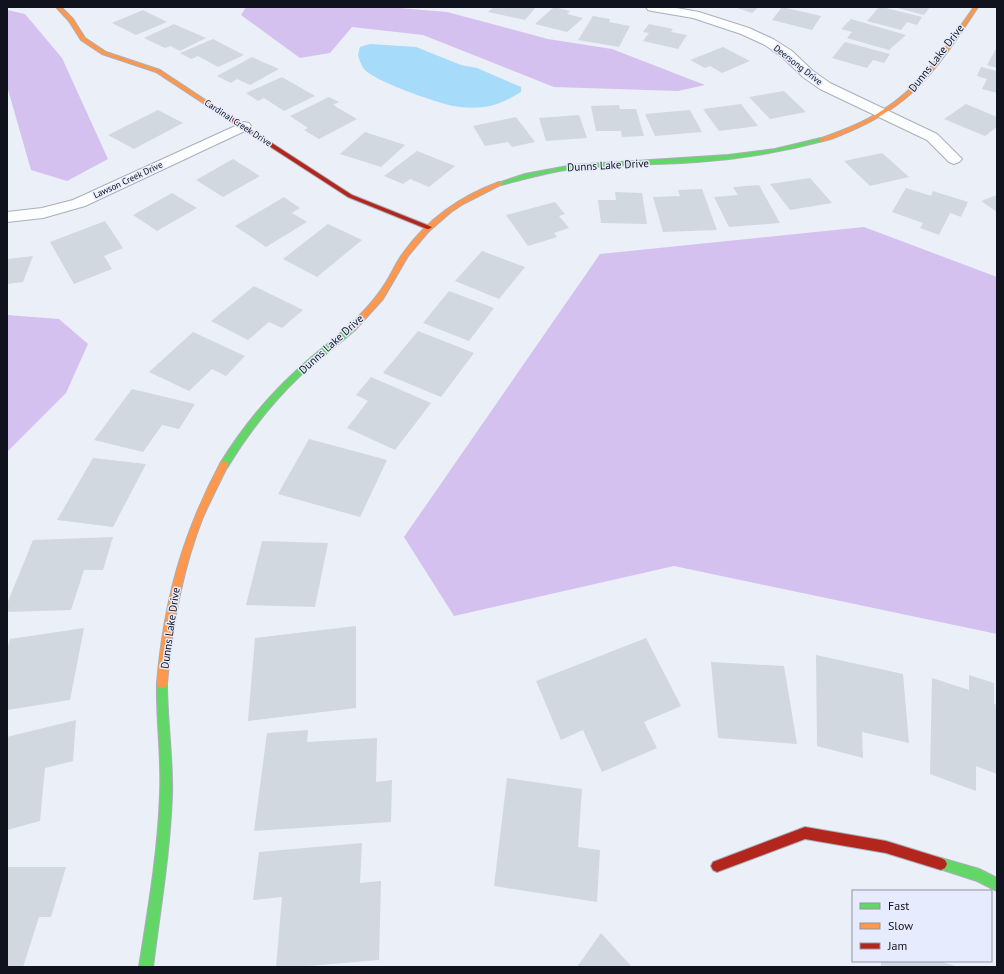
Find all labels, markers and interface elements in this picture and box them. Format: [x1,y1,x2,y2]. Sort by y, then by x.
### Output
street label: Dunns Lake Drive [905,21,967,95]
street label: Deersong Drive [772,42,825,87]
street label: Cardinal Creek Drive [203,97,274,149]
street label: Dunns Lake Drive [567,156,650,174]
street label: Lawson Creek Drive [91,158,165,200]
street label: Dunns Lake Drive [296,311,366,377]
street label: Dunns Lake Drive [157,586,183,670]
legend [852,890,992,962]
text: Fast [888,898,909,913]
text: Slow [888,918,913,933]
text: Jam [887,938,907,953]

